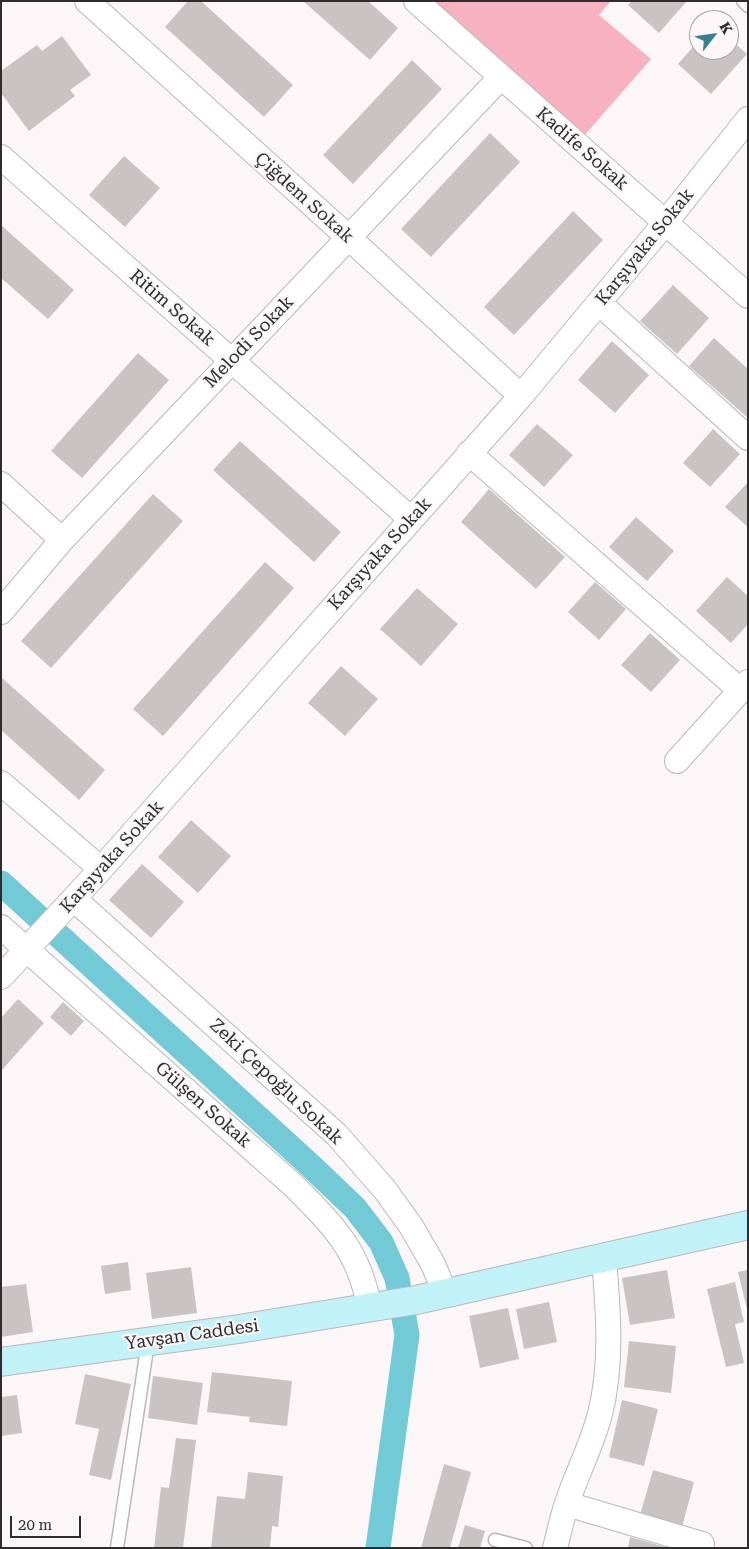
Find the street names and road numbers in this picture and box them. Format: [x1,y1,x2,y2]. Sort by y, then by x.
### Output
street label: Kadife Sokak [531,103,633,195]
street label: Çiğdem Sokak [250,148,358,248]
street label: Karşıyaka Sokak [591,184,699,310]
street label: Ritim Sokak [125,265,219,351]
street label: Melodi Sokak [200,291,298,393]
street label: Karşıyaka Sokak [324,493,436,615]
street label: Karşıyaka Sokak [56,796,168,918]
street label: Zeki Çepoğlu Sokak [205,1015,347,1149]
street label: Gülşen Sokak [151,1057,255,1153]
street label: Yavşan Caddesi [124,1315,260,1355]

